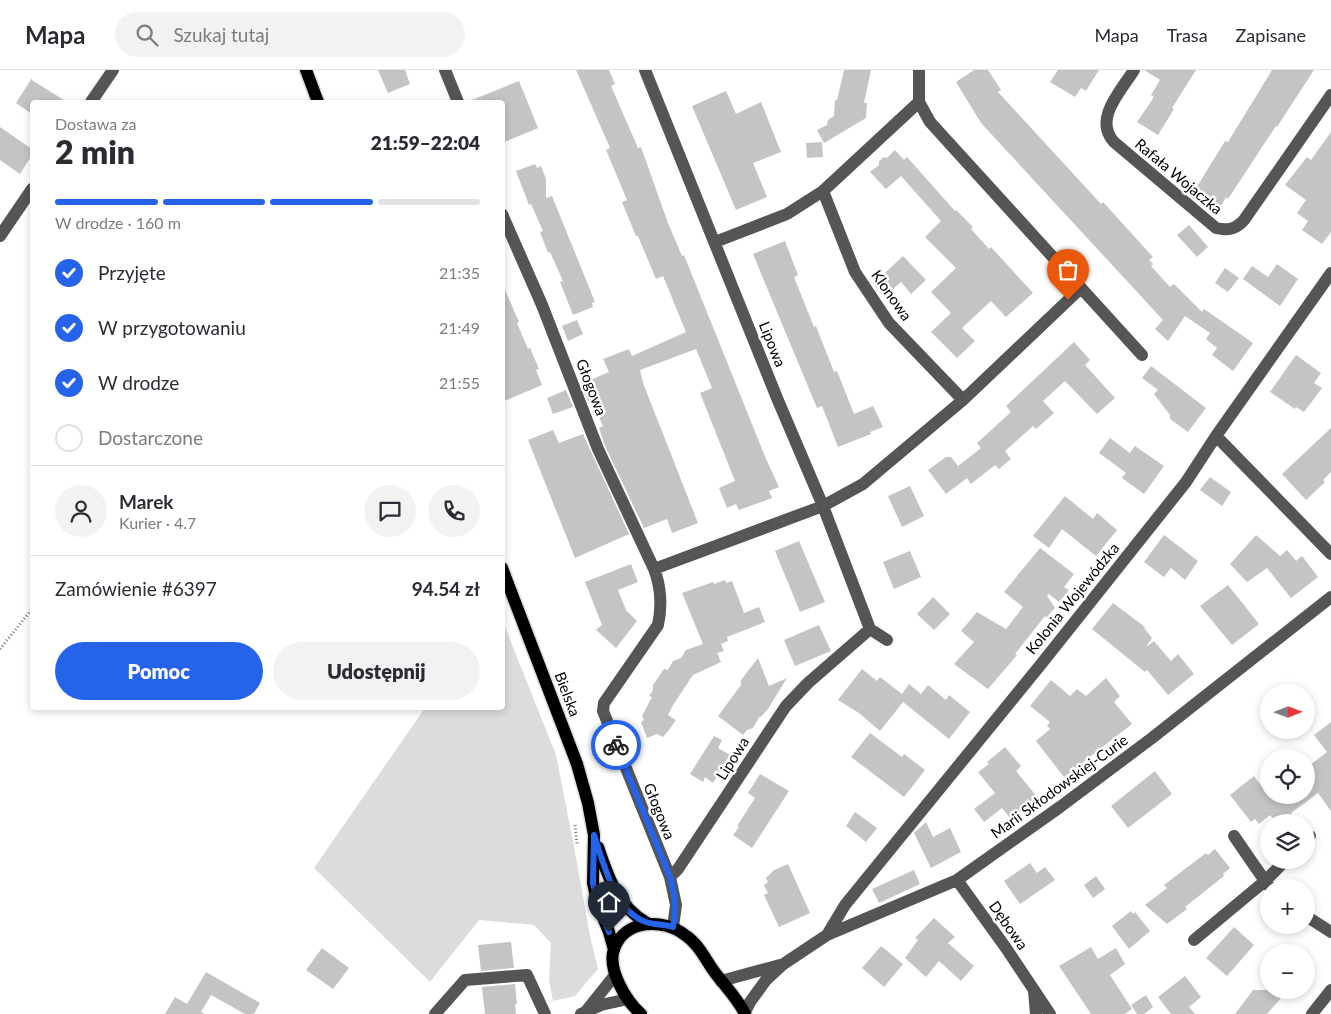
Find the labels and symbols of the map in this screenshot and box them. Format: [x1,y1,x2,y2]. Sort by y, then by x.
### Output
street label: Rafała Wojaczka [1132,134,1226,218]
pin [1047,249,1089,300]
street label: Klonowa [868,266,916,324]
street label: Lipowa [756,319,790,369]
street label: Głogowa [573,356,611,418]
street label: Kolonia Wojewódzka [1022,539,1122,657]
street label: Bielska [551,669,585,719]
north arrow [1260,684,1315,739]
courier [591,720,641,770]
street label: Marii Skłodowskiej-Curie [987,730,1131,842]
street label: Lipowa [712,733,752,783]
street label: Głogowa [641,780,679,842]
pin [588,881,630,932]
street label: Dębowa [986,897,1032,953]

